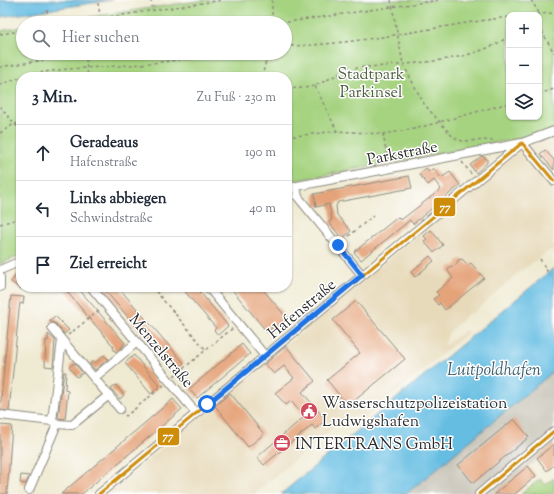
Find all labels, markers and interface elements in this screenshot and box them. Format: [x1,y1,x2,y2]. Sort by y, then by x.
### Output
map controls [506,12,542,120]
button: + [506,12,542,48]
search box [16,16,292,60]
icon: search [30,27,52,49]
text: Hier suchen [62,28,140,49]
button: − [506,48,542,84]
park label: Stadtpark Parkinsel [337,64,405,105]
button: layers [506,84,542,120]
text: 3 Min. [32,86,77,110]
text: Zu Fuß · 230 m [197,89,276,107]
text: Geradeaus [70,133,138,154]
street label: Parkstraße [365,136,440,173]
icon: ahead [32,142,54,164]
text: 190 m [245,144,276,162]
text: Hafenstraße [70,154,138,172]
text: Links abbiegen [70,189,167,210]
line badge: 77 [433,197,456,217]
icon: left [32,198,54,220]
text: 40 m [249,200,276,218]
text: 77 [439,200,451,216]
text: Schwindstraße [70,210,153,228]
route end [329,236,347,254]
icon: arrive [32,254,54,276]
text: Ziel erreicht [70,254,147,275]
street label: Hafenstraße [263,274,342,345]
street label: Menzelstraße [122,310,198,394]
water label: Luitpoldhafen [447,359,541,383]
place label: Wasserschutzpolizeistation Ludwigshafen [322,393,508,434]
route start [198,395,216,413]
public building icon: Wasserschutzpolizeistation Ludwigshafen [299,401,319,421]
line badge: 77 [157,427,180,446]
text: 77 [162,429,174,445]
office icon: INTERTRANS GmbH [272,433,292,453]
place label: INTERTRANS GmbH [295,434,453,457]

